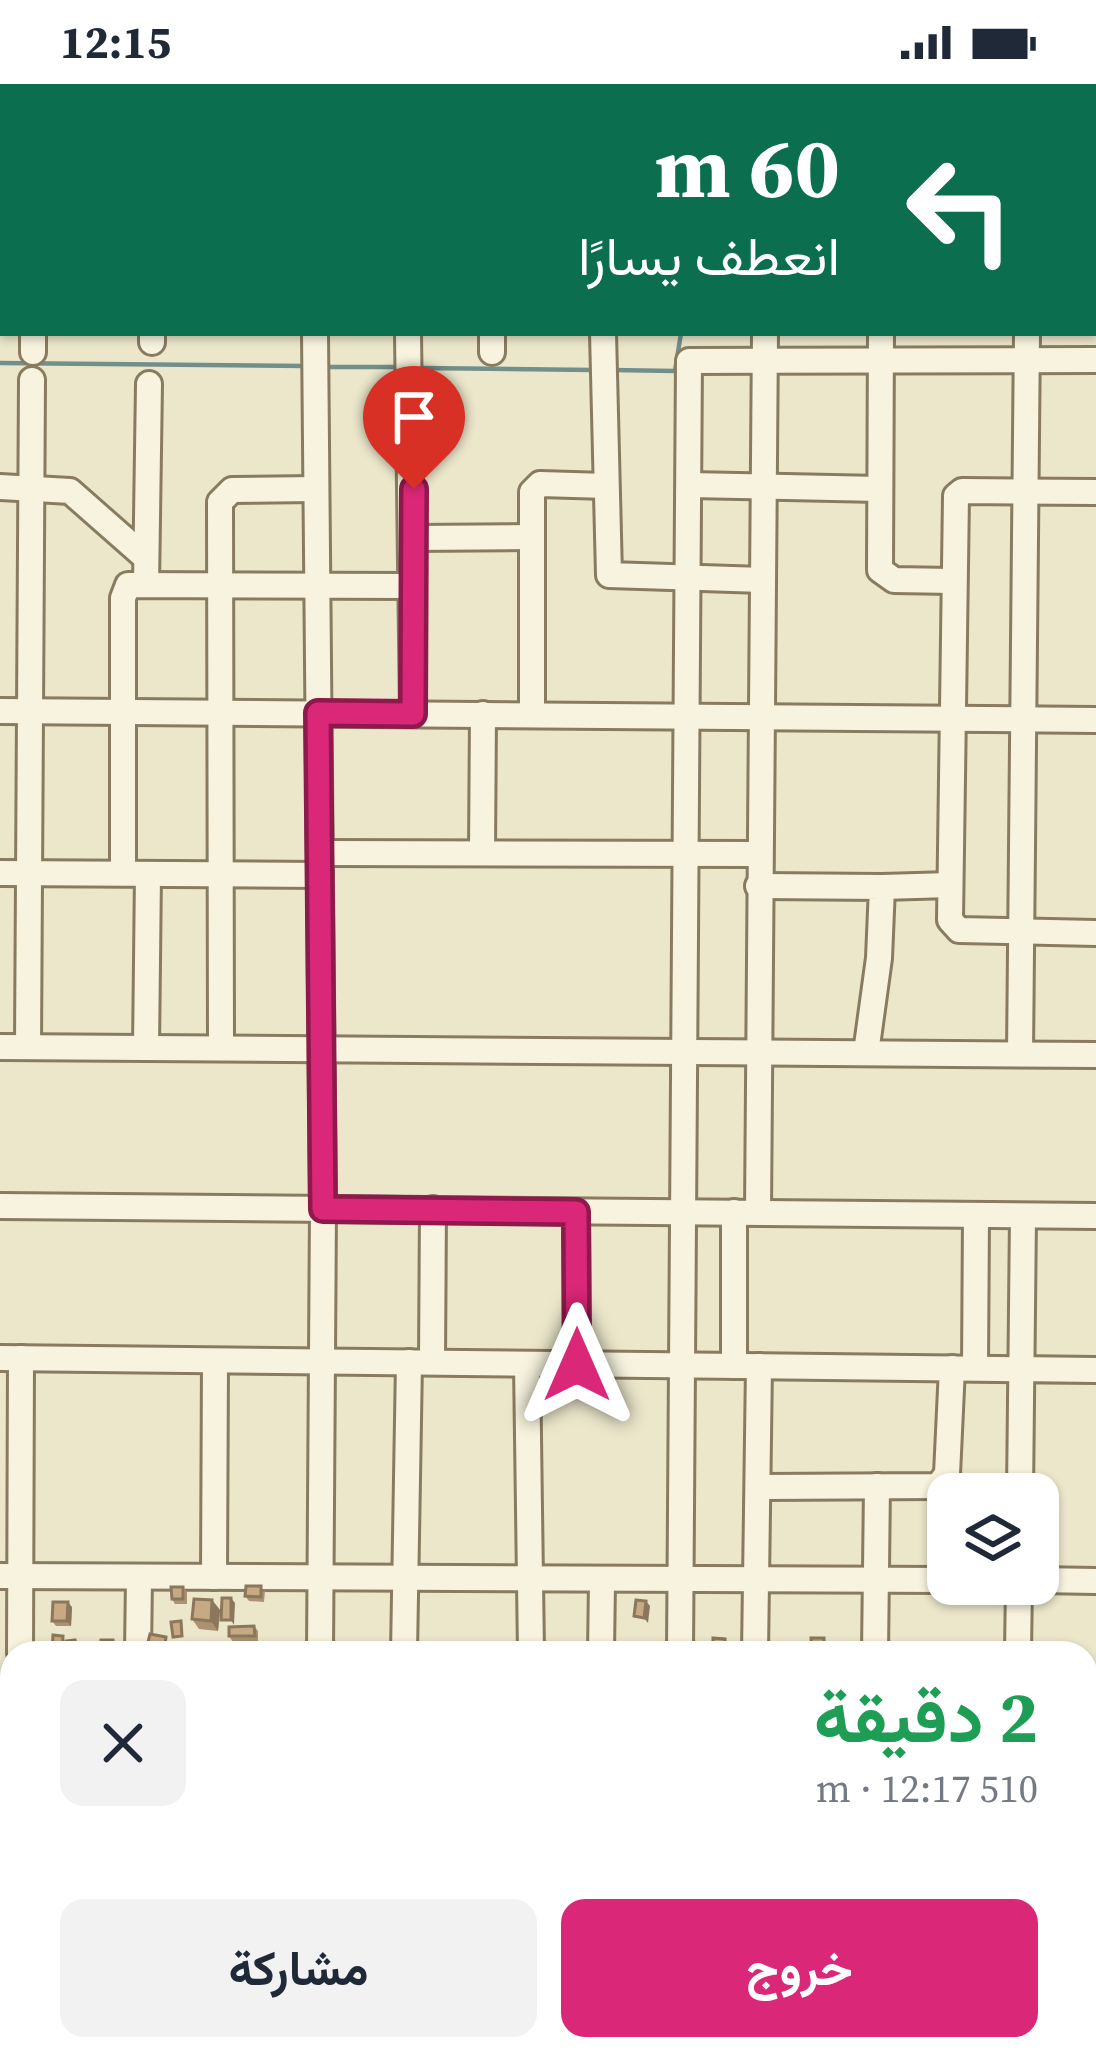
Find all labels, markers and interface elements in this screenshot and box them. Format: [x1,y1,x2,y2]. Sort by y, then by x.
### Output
text: 12:15 [60,11,171,73]
text: 60 m [655,110,840,225]
icon: left [882,132,1038,288]
text: انعطف يسارًا [578,219,840,293]
pin [363,366,465,489]
icon: arrive [381,384,447,450]
position arrow [514,1302,640,1428]
map controls [927,1473,1059,1605]
button: layers [927,1473,1059,1605]
text: 2 دقيقة [814,1667,1038,1766]
button: close [60,1680,186,1806]
text: 510 m · 12:17 [816,1762,1038,1815]
button: مشاركة [60,1899,537,2037]
button: خروج [561,1899,1038,2037]

